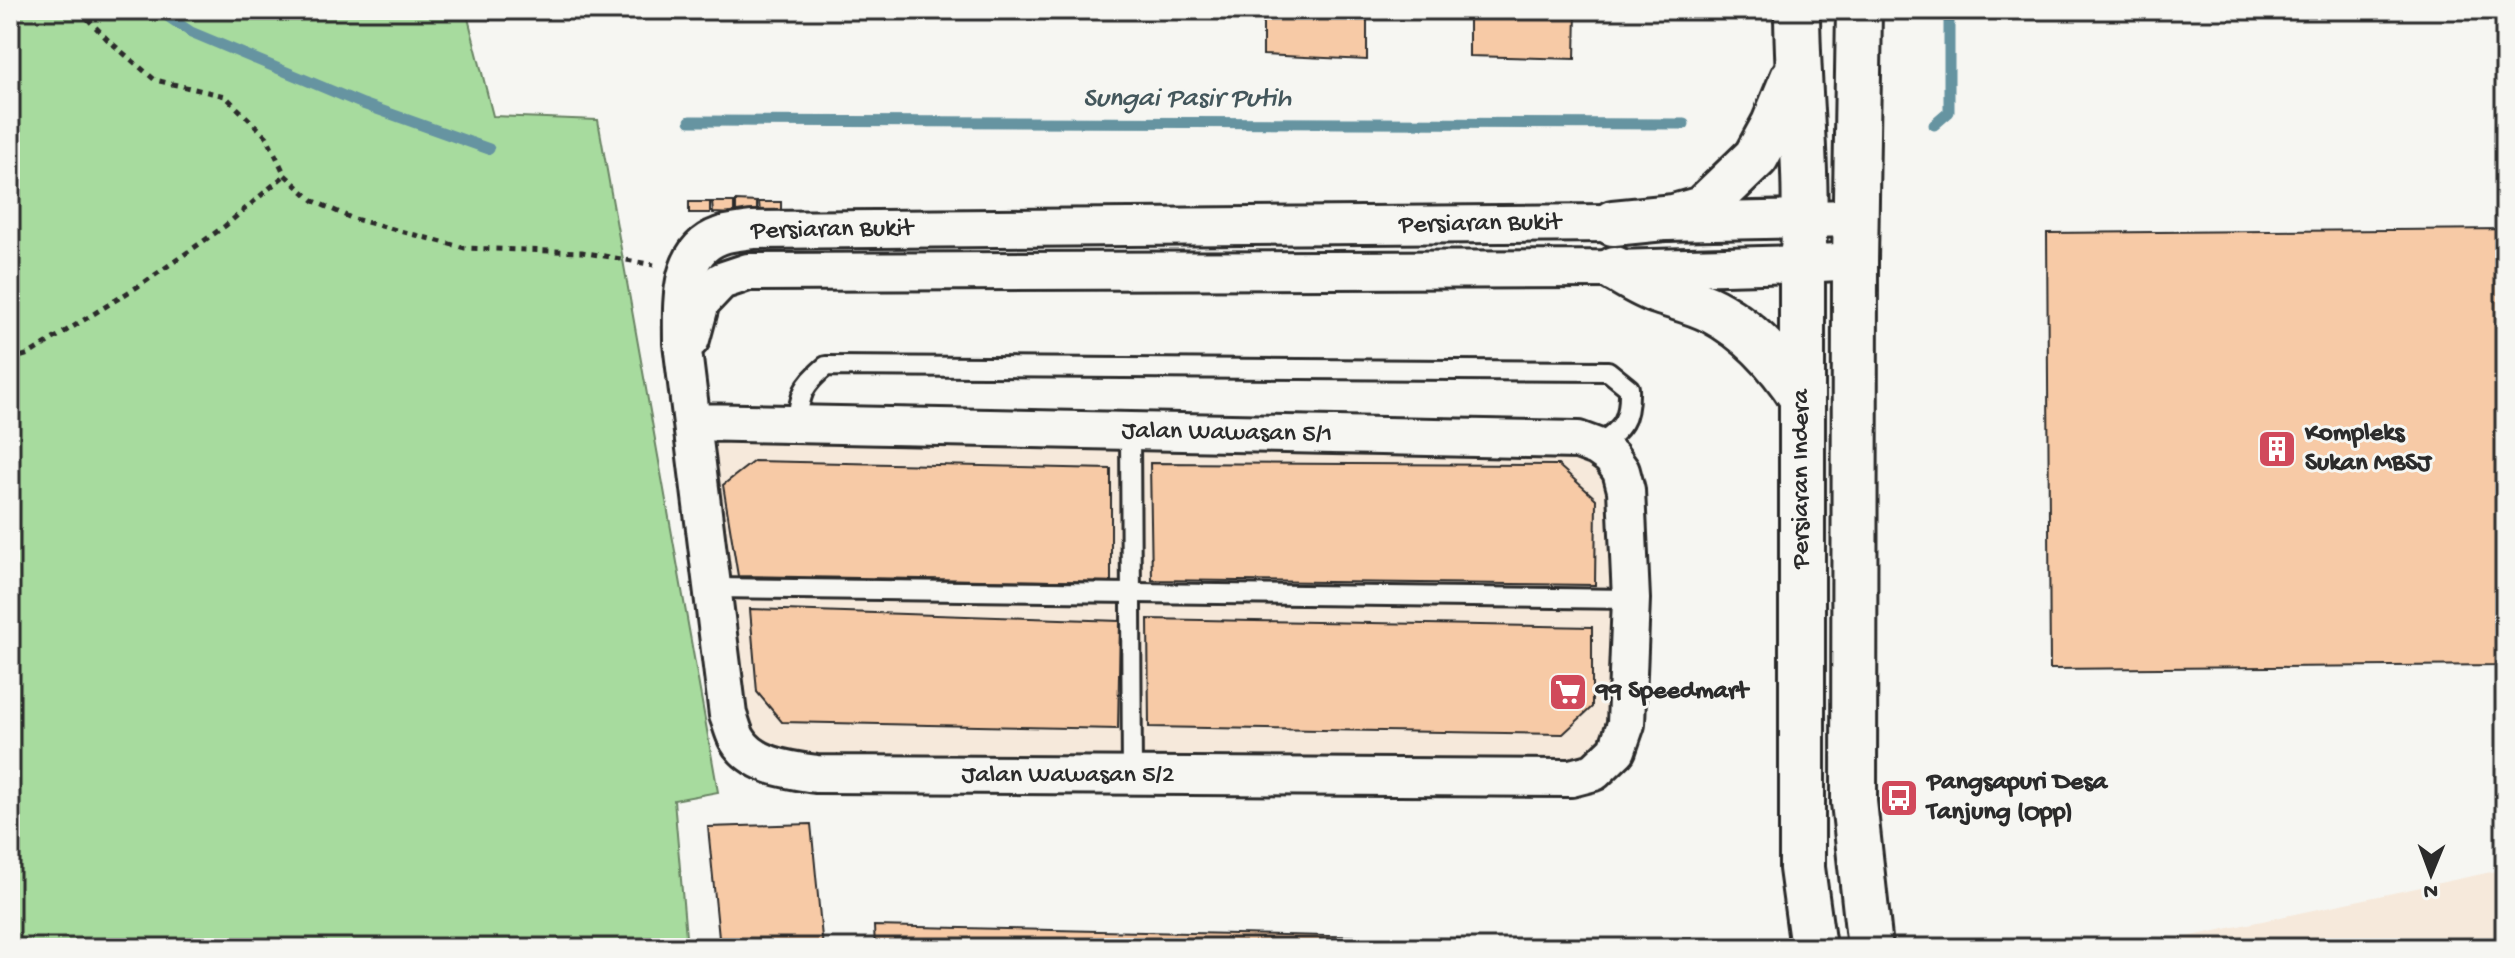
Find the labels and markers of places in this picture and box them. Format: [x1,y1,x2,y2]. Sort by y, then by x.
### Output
place label: Kompleks Sukan MBSJ [2304,419,2433,480]
building icon: Kompleks Sukan MBSJ [2256,428,2298,470]
supermarket icon: 99 Speedmart [1547,671,1589,713]
place label: 99 Speedmart [1594,677,1750,708]
place label: Pangsapuri Desa Tanjung (Opp) [1925,768,2109,829]
bus stop icon: Pangsapuri Desa Tanjung (Opp) [1878,777,1920,819]

